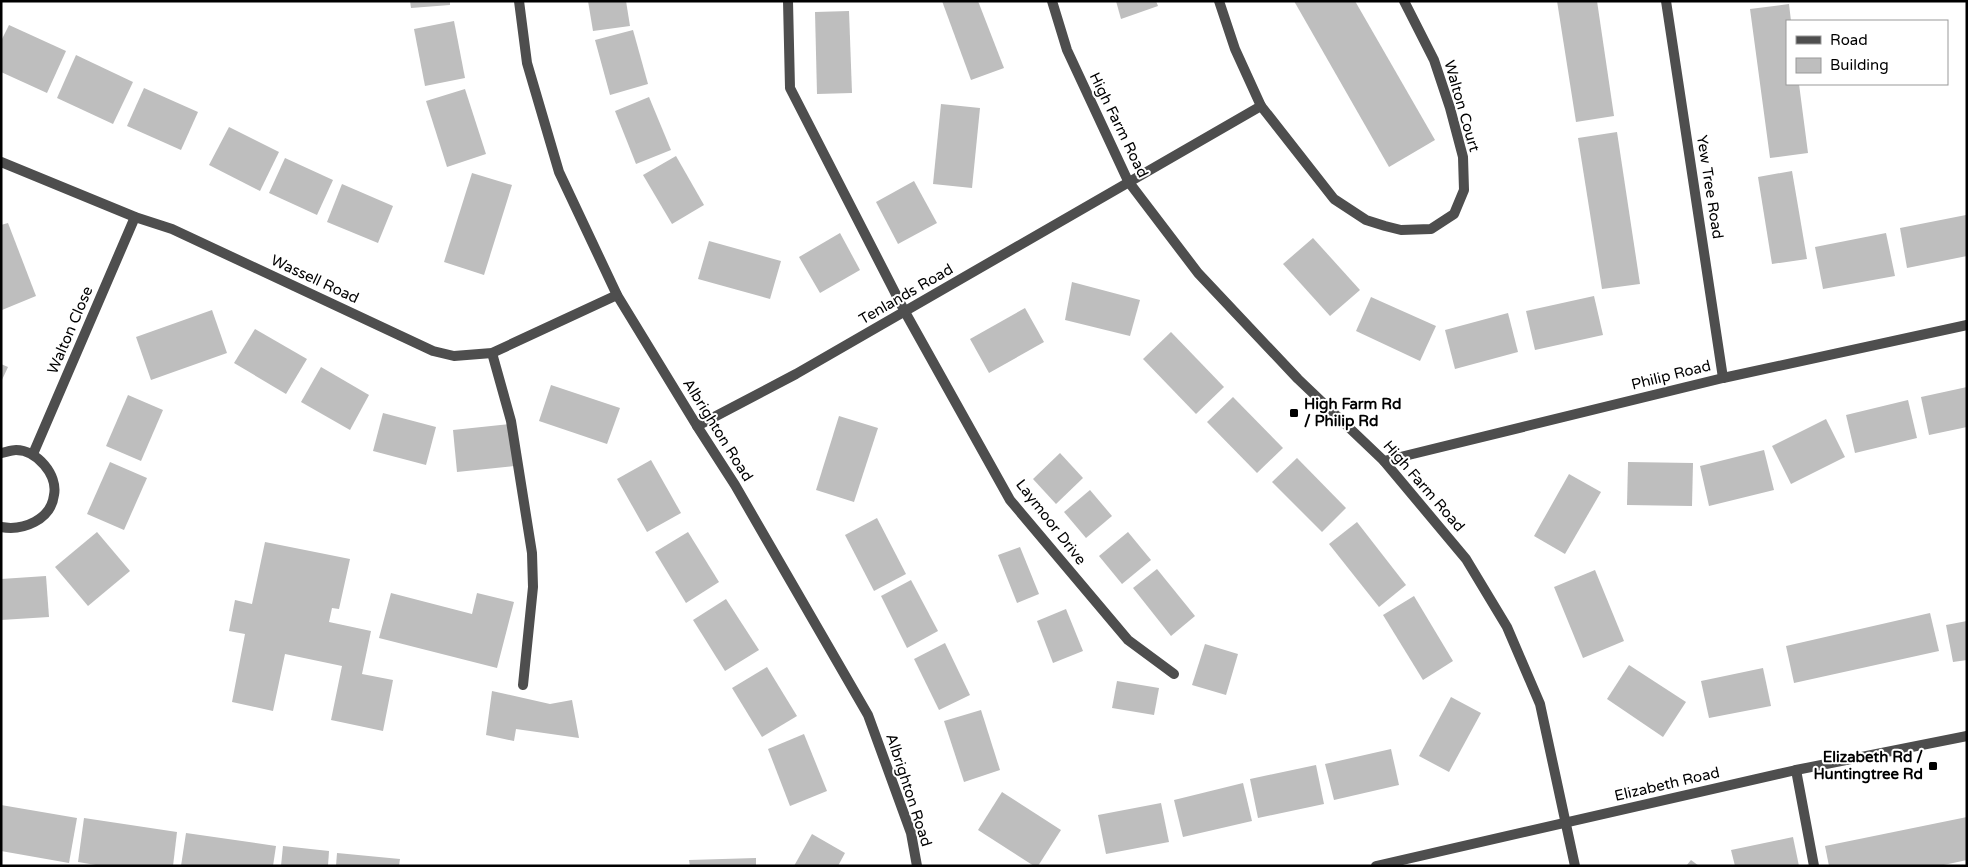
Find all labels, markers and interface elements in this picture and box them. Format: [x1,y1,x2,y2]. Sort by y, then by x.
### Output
legend [1786,20,1948,85]
text: Road [1830,31,1868,49]
text: Building [1830,56,1889,74]
street label: Walton Court [1440,58,1484,154]
street label: High Farm Road [1086,69,1152,181]
street label: Yew Tree Road [1693,134,1727,240]
street label: Wassell Road [268,251,362,307]
street label: Tenlands Road [856,260,956,328]
street label: Walton Close [43,283,97,377]
street label: Philip Road [1629,356,1713,394]
street label: Albrighton Road [679,375,757,485]
place label: High Farm Rd / Philip Rd [1304,395,1401,431]
marker: High Farm Rd / Philip Rd [1288,407,1300,419]
street label: High Farm Road [1380,437,1468,535]
street label: Laymoor Drive [1012,476,1090,568]
street label: Albrighton Road [882,731,936,849]
place label: Elizabeth Rd / Huntingtree Rd [1813,748,1923,784]
marker: Elizabeth Rd / Huntingtree Rd [1927,760,1939,772]
street label: Elizabeth Road [1613,763,1721,805]

